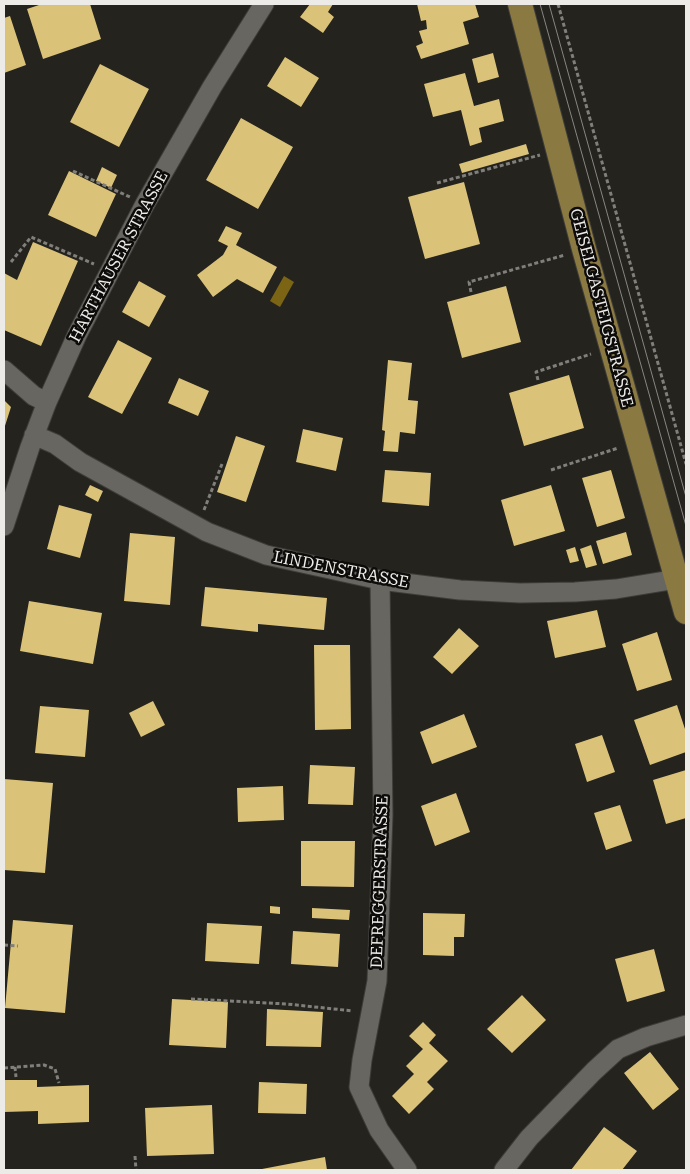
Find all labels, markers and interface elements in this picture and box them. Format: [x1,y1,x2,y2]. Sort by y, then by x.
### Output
street label: HARTHAUSER STRASSE [66,168,172,346]
street label: GEISELGASTEIGSTRASSE [565,206,637,410]
street label: LINDENSTRASSE [272,547,410,593]
street label: DEFREGGERSTRASSE [367,795,393,969]

